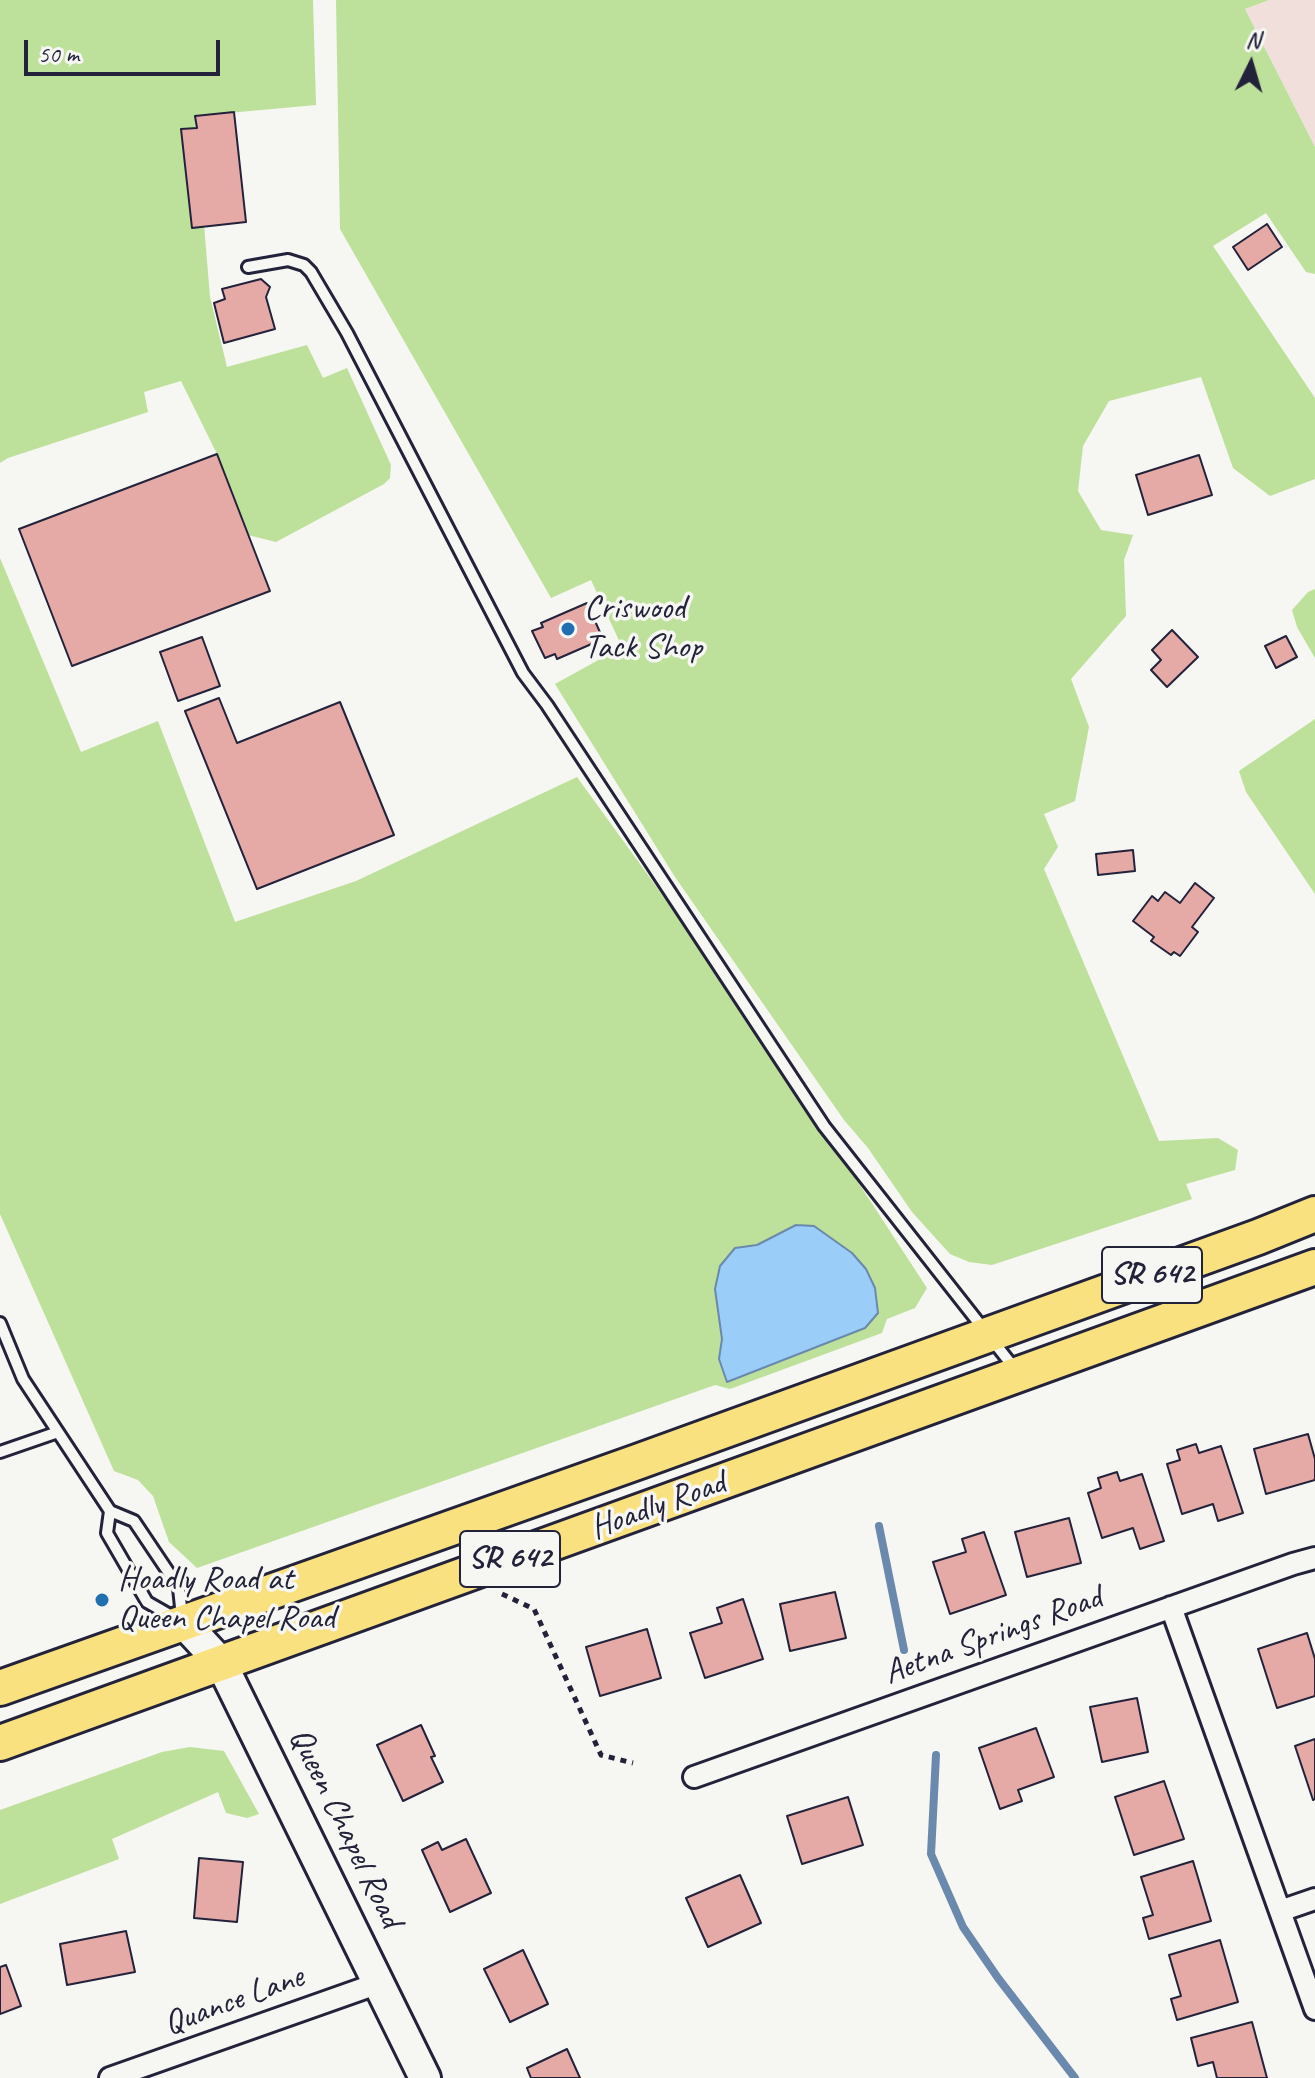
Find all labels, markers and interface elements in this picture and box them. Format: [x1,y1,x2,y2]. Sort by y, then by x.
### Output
scale bar [28,24,224,74]
north arrow [1211,24,1291,104]
text: N [1245,26,1261,55]
text: 50 m [38,39,79,69]
place label: Criswood Tack Shop [584,589,702,668]
marker: Criswood Tack Shop [559,620,577,638]
road number: SR 642 [1102,1247,1202,1303]
street label: Hoadly Road [585,1463,731,1549]
road number: SR 642 [460,1531,560,1587]
place label: Hoadly Road at Queen Chapel Road [118,1560,335,1640]
street label: Aetna Springs Road [879,1578,1107,1694]
marker: Hoadly Road at Queen Chapel Road [93,1591,111,1609]
street label: Queen Chapel Road [279,1722,411,1934]
street label: Quance Lane [159,1957,309,2045]

